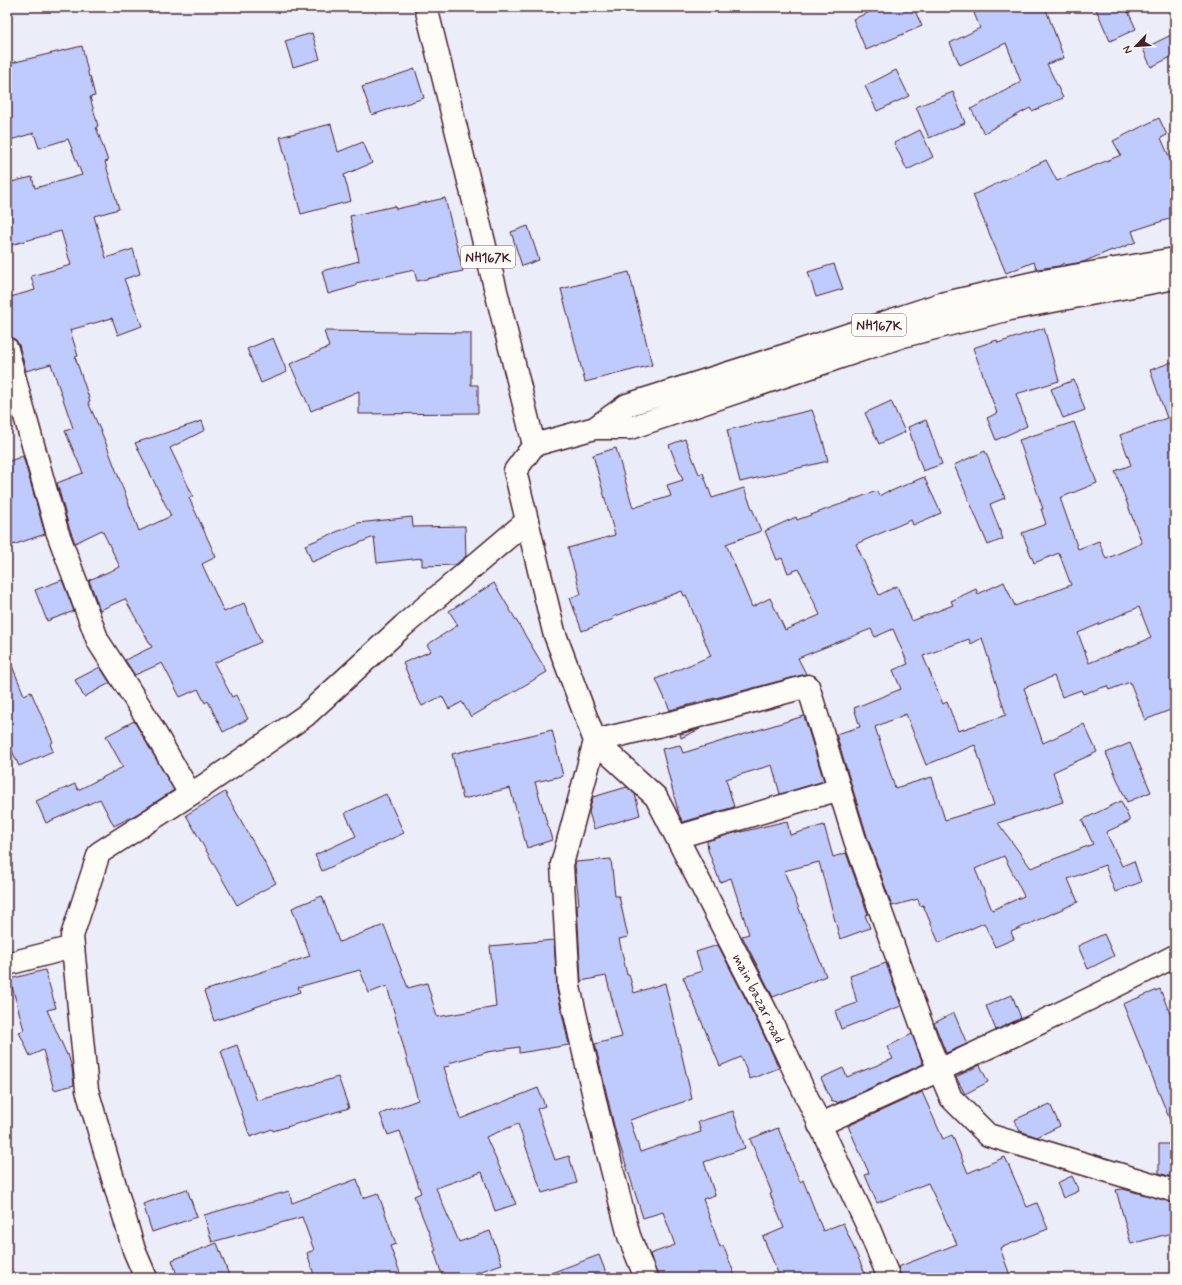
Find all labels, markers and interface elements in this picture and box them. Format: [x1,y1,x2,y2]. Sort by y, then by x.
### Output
north arrow [1116,26,1156,66]
text: N [1120,44,1136,56]
road number: NH167K [461,246,515,268]
road number: NH167K [852,314,906,336]
street label: main bazar road [728,951,788,1046]

